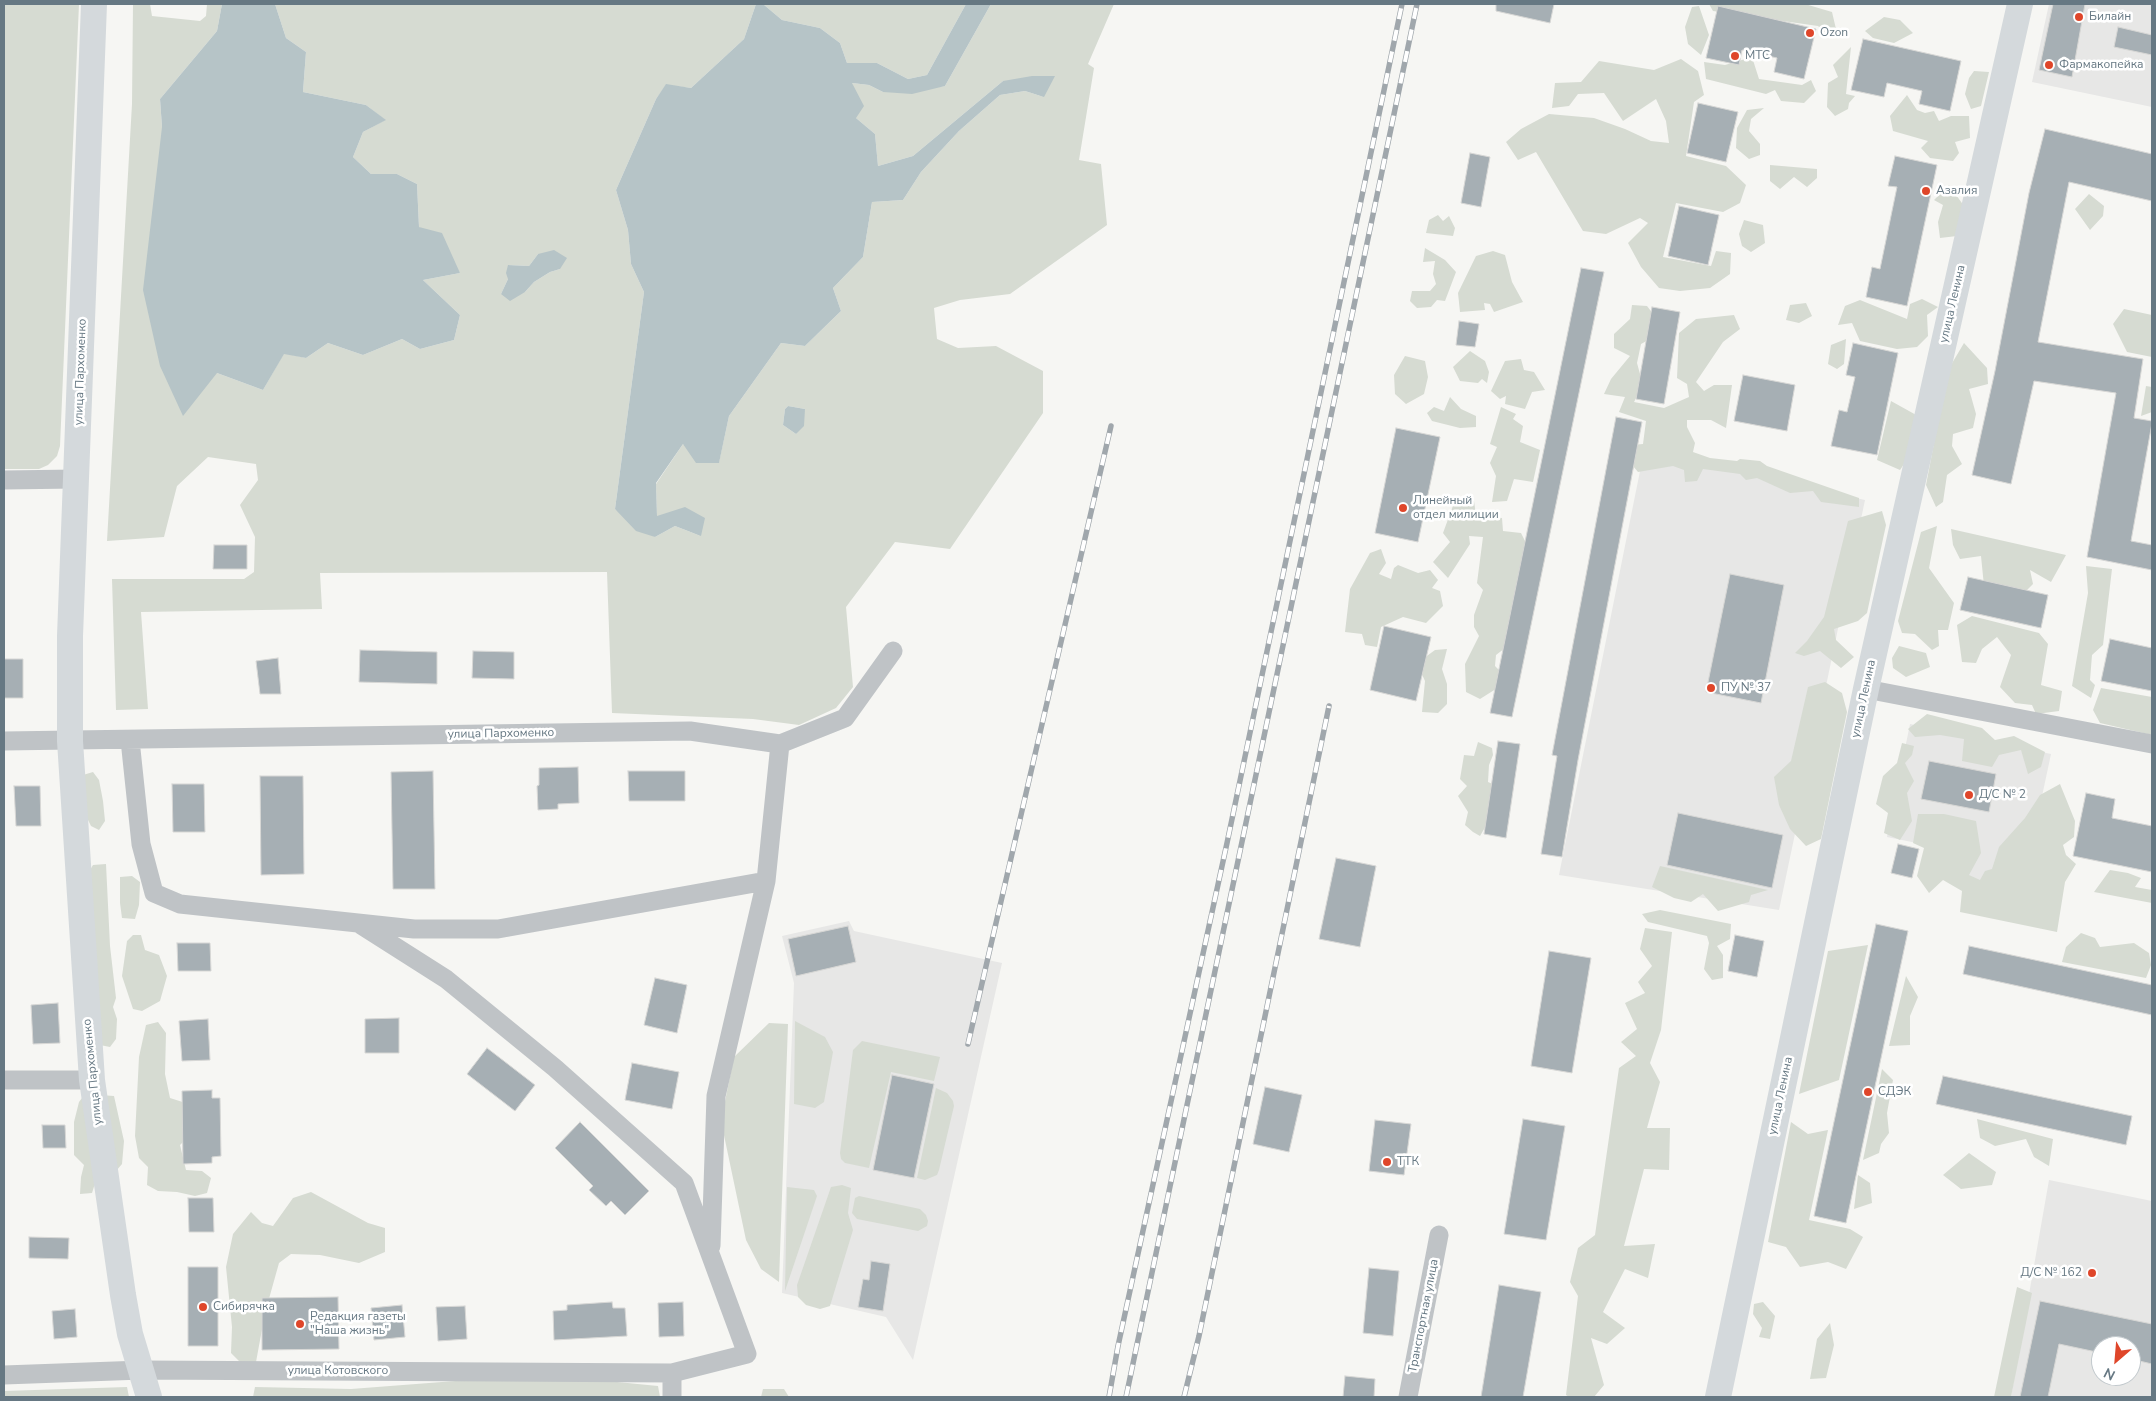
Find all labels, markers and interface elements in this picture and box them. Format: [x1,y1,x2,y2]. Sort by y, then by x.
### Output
place label: Билайн [2089,10,2131,24]
marker: Билайн [2073,11,2085,23]
place label: Ozon [1820,26,1848,40]
marker: Ozon [1804,27,1816,39]
place label: МТС [1745,49,1770,63]
marker: МТС [1729,50,1741,62]
place label: Фармакопейка [2059,58,2144,72]
marker: Фармакопейка [2043,59,2055,71]
place label: Азалия [1936,184,1978,198]
marker: Азалия [1920,185,1932,197]
street label: улица Ленина [1937,264,1969,344]
street label: улица Пархоменко [72,318,90,426]
place label: Линейный отдел милиции [1413,494,1499,522]
marker: Линейный отдел милиции [1397,502,1409,514]
street label: улица Ленина [1849,659,1879,739]
place label: ПУ № 37 [1721,681,1771,695]
marker: ПУ № 37 [1705,682,1717,694]
street label: улица Пархоменко [448,726,554,742]
place label: Д/С № 2 [1979,788,2026,802]
marker: Д/С № 2 [1963,789,1975,801]
street label: улица Пархоменко [80,1018,106,1126]
street label: улица Ленина [1766,1056,1796,1136]
place label: СДЭК [1878,1085,1911,1099]
marker: СДЭК [1862,1086,1874,1098]
place label: ТТК [1397,1155,1419,1169]
marker: ТТК [1381,1156,1393,1168]
street label: Транспортная улица [1406,1258,1442,1374]
place label: Д/С № 162 [2021,1266,2082,1280]
marker: Д/С № 162 [2086,1267,2098,1279]
place label: Сибирячка [213,1300,275,1314]
marker: Сибирячка [197,1301,209,1313]
place label: Редакция газеты "Наша жизнь" [310,1310,406,1338]
marker: Редакция газеты "Наша жизнь" [294,1318,306,1330]
north arrow [2091,1336,2141,1386]
text: N [2100,1363,2118,1385]
street label: улица Котовского [288,1364,388,1378]

